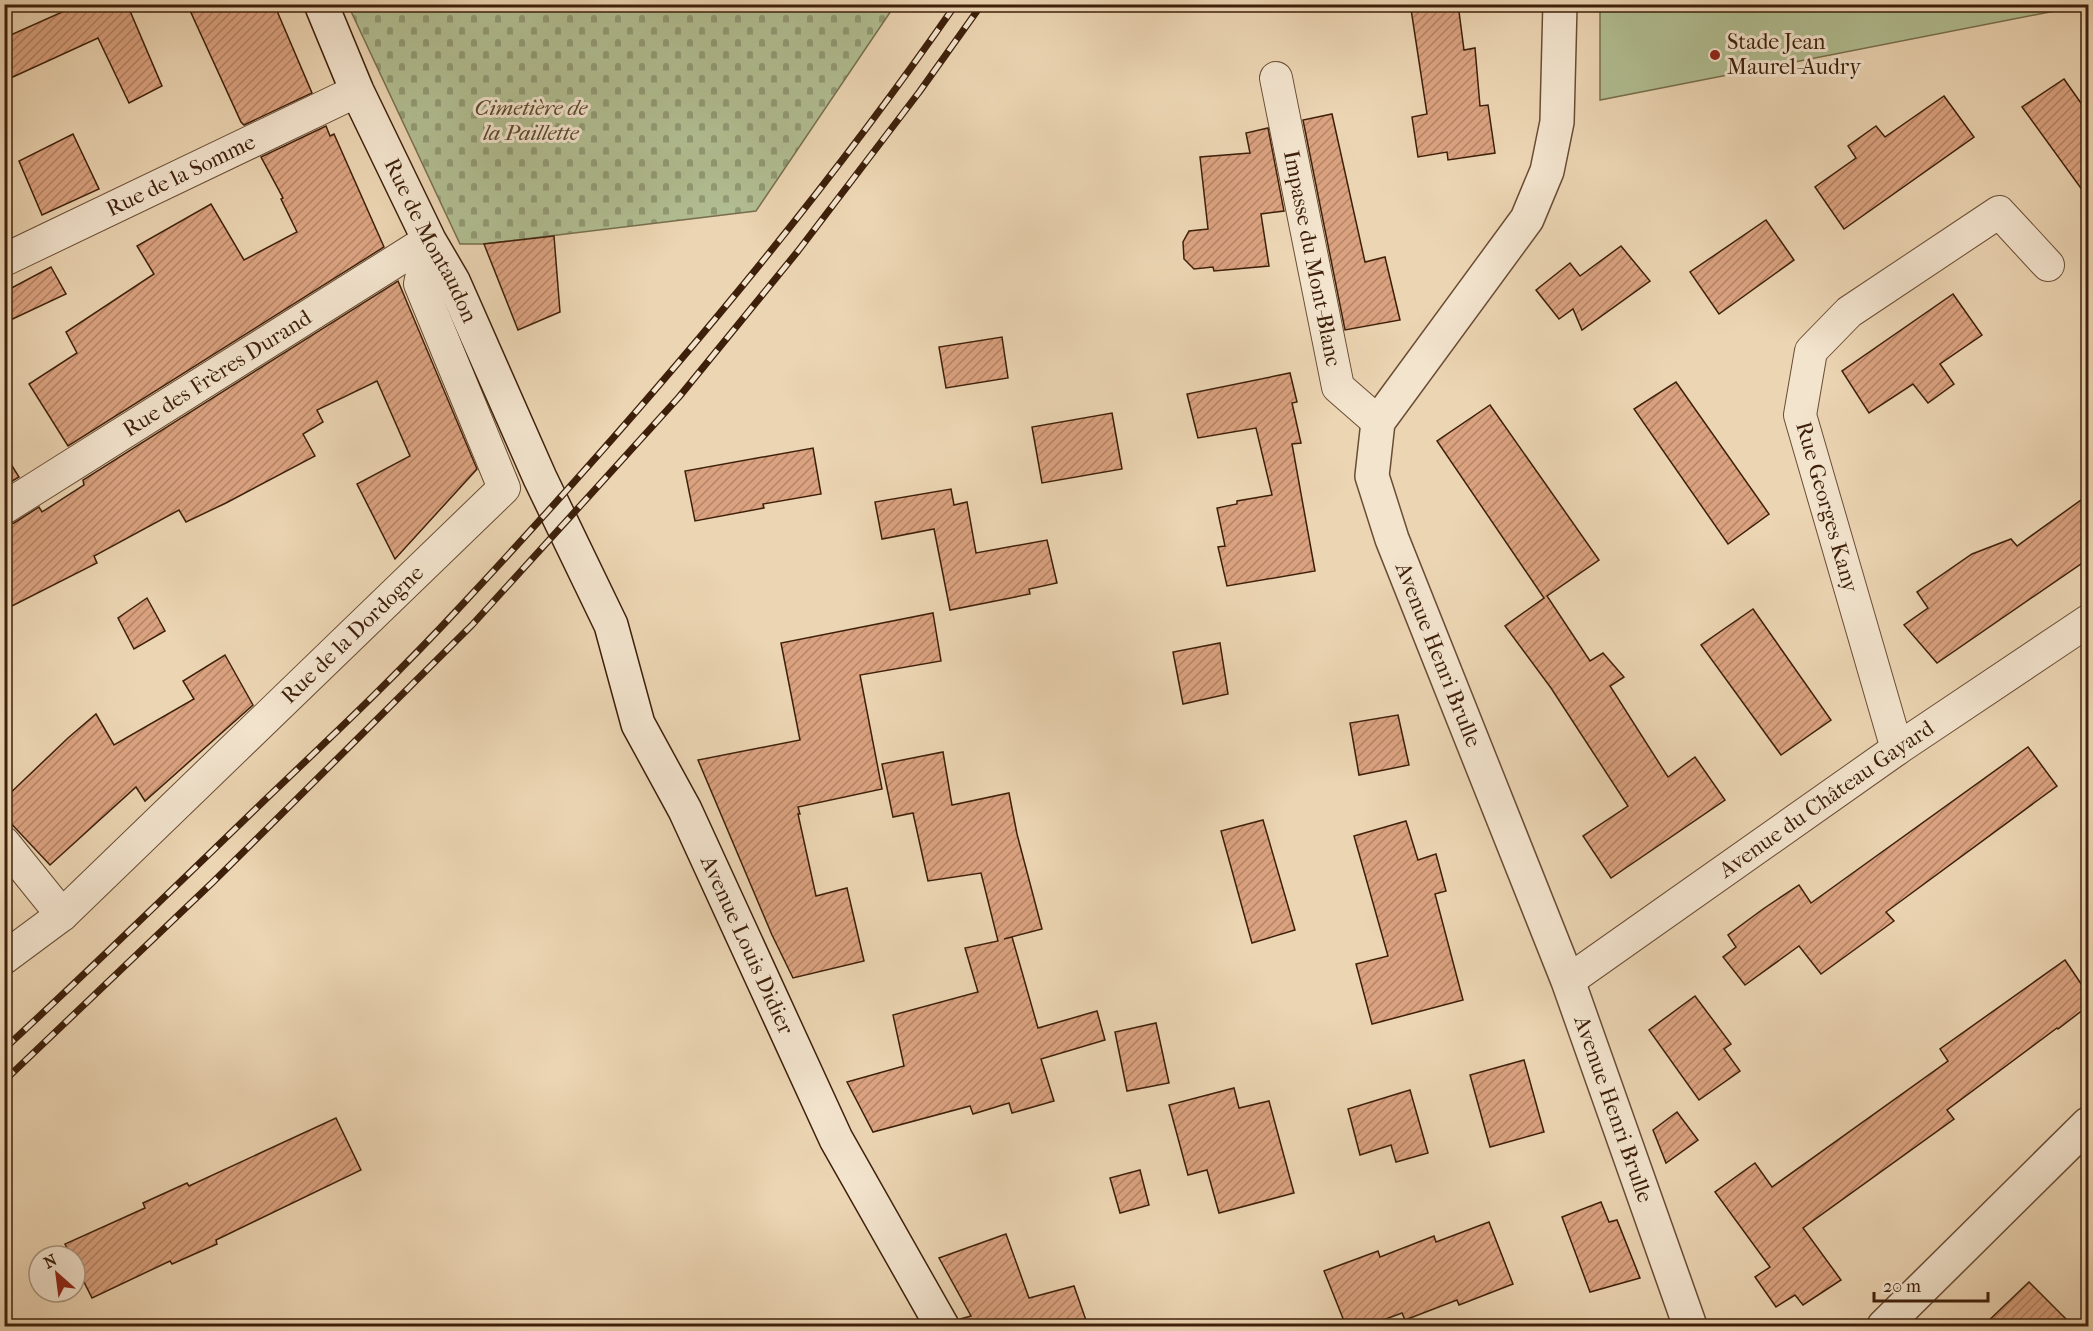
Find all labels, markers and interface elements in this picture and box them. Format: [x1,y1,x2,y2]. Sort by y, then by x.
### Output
place label: Stade Jean Maurel-Audry [1727,29,1862,80]
marker: Stade Jean Maurel-Audry [1708,48,1722,62]
park label: Cimetière de la Paillette [475,95,589,146]
street label: Rue de la Somme [102,129,260,222]
street label: Impasse du Mont-Blanc [1278,148,1347,369]
street label: Rue de Montaudon [379,154,483,327]
street label: Rue des Frères Durand [118,304,317,443]
street label: Rue Georges Kany [1790,419,1864,596]
street label: Avenue Henri Brulle [1389,558,1487,751]
street label: Rue de la Dordogne [276,560,429,709]
street label: Avenue du Château Gayard [1713,714,1940,884]
street label: Avenue Louis Didier [694,851,799,1039]
street label: Avenue Henri Brulle [1568,1011,1658,1206]
north arrow [27,1244,87,1304]
text: N [40,1250,61,1272]
scale bar [1874,1265,1988,1303]
text: 20 m [1883,1276,1921,1297]

